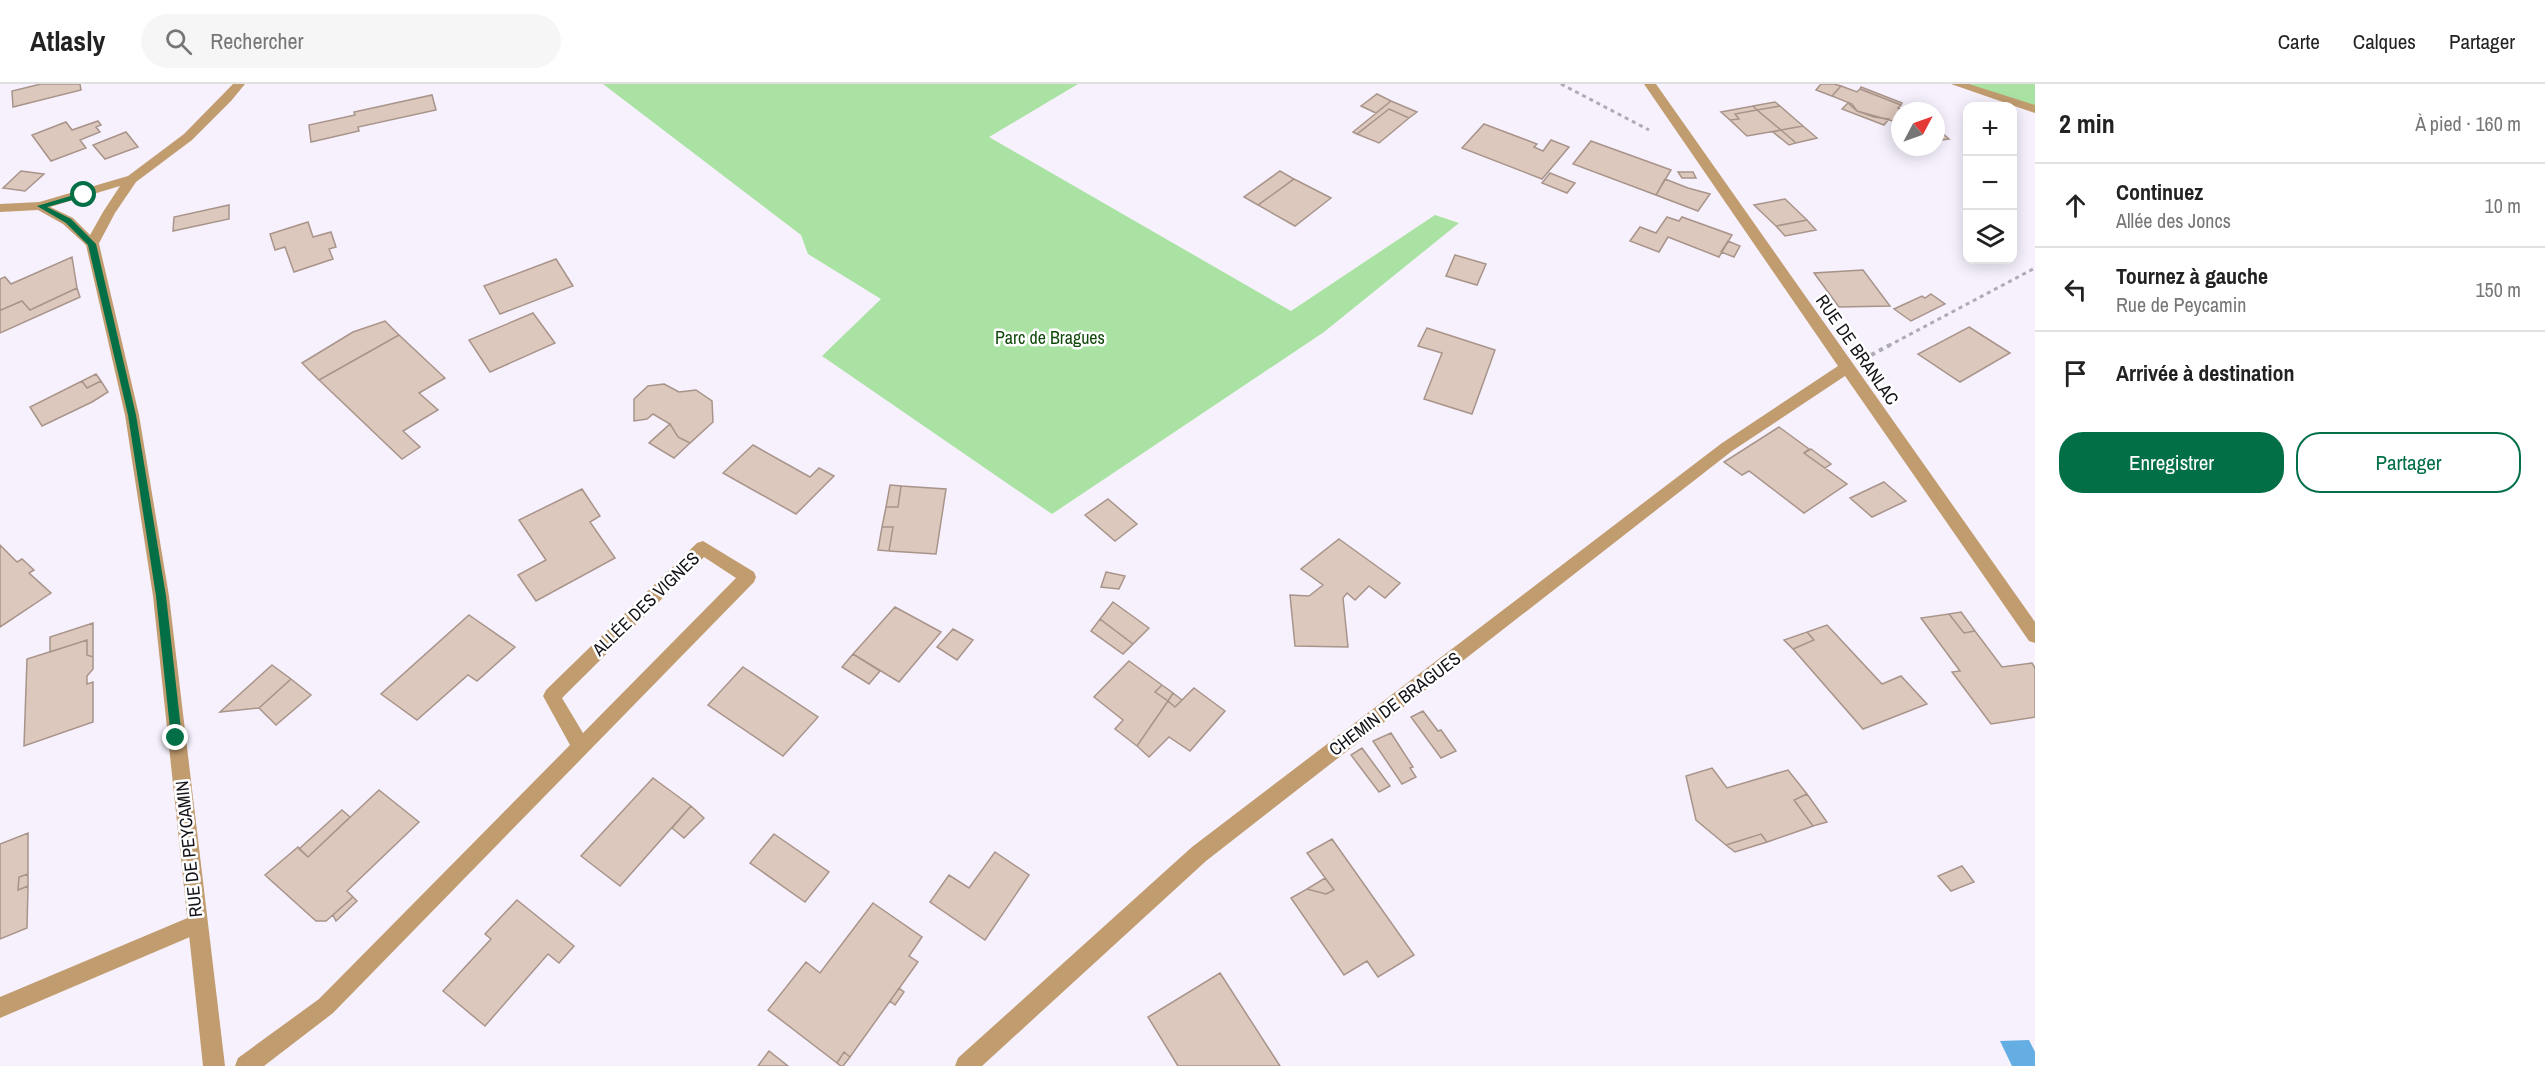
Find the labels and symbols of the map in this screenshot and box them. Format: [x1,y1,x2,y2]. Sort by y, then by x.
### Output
north arrow [1891,102,1945,156]
route start [70,181,96,207]
street label: RUE DE BRANLAC [1810,289,1905,410]
park label: Parc de Bragues [995,325,1105,350]
street label: ALLÉE DES VIGNES [586,546,705,662]
street label: CHEMIN DE BRAGUES [1324,646,1466,761]
route end [162,724,188,750]
street label: RUE DE PEYCAMIN [169,780,208,918]

